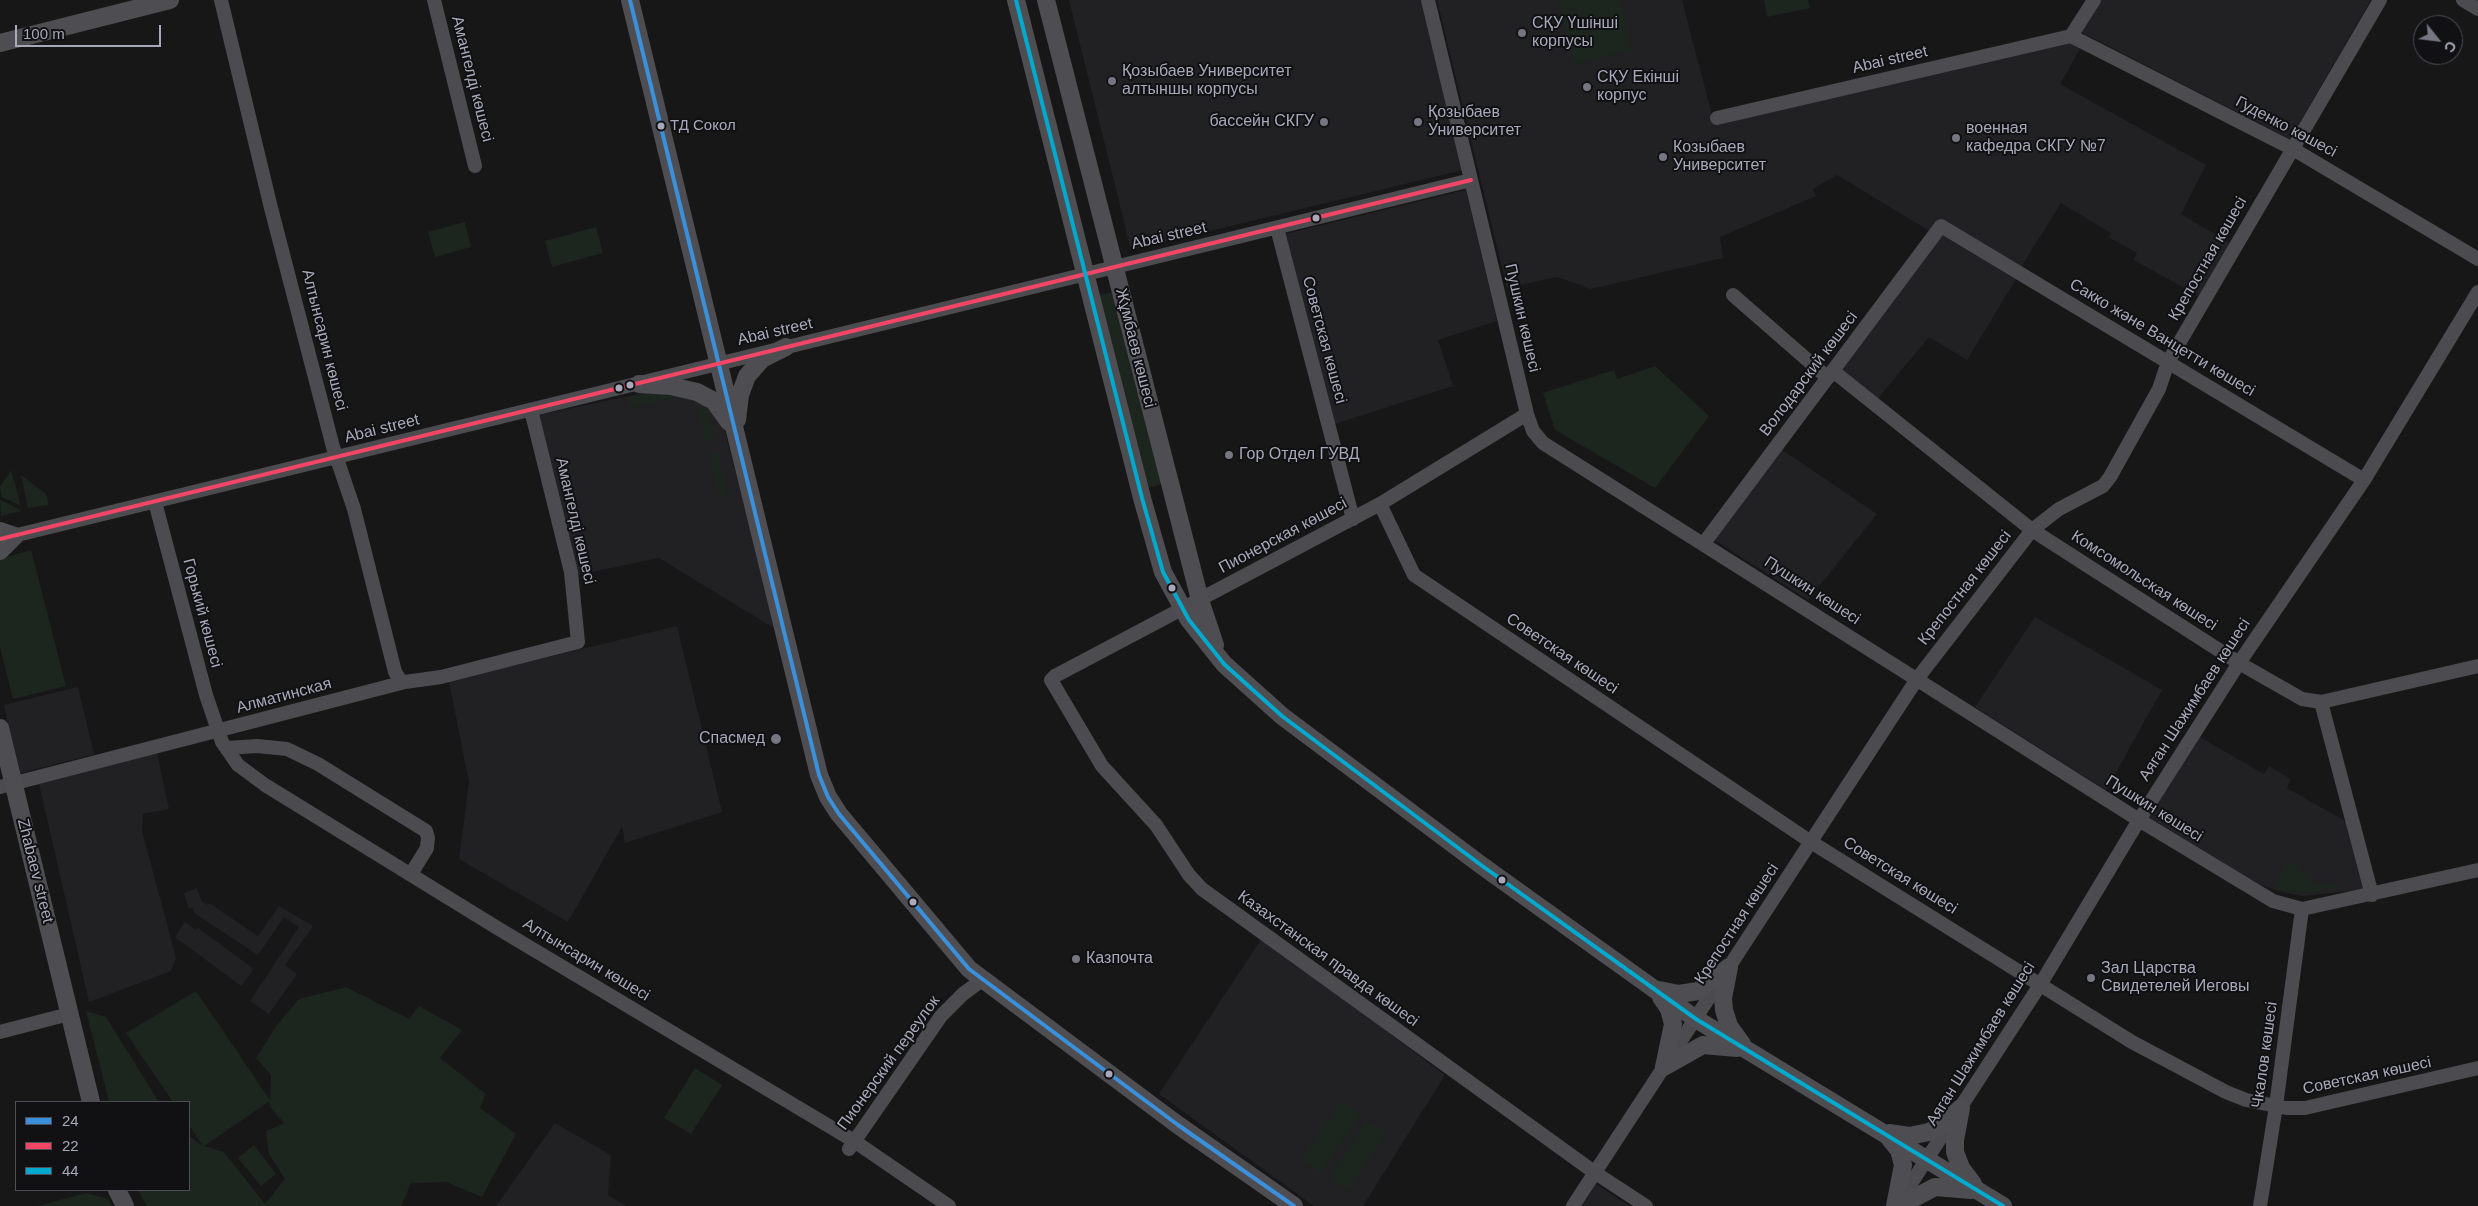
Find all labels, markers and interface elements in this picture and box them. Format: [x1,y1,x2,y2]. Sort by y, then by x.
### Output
street label: Амангелді көшесі [447,14,497,144]
place label: СҚУ Үшінші корпусы [1532,14,1618,52]
scale bar [18,15,164,47]
north arrow [2413,15,2463,65]
text: 100 m [23,25,65,42]
marker: СҚУ Үшінші корпусы [1516,27,1528,39]
text: С [2441,38,2460,55]
street label: Abai street [1851,42,1929,78]
place label: Қозыбаев Университет алтыншы корпусы [1122,62,1292,100]
place label: СҚУ Екінші корпус [1597,68,1679,106]
marker: Қозыбаев Университет алтыншы корпусы [1106,75,1118,87]
marker: СҚУ Екінші корпус [1581,81,1593,93]
street label: Гуденко көшесі [2232,92,2340,162]
place label: Қозыбаев Университет [1428,103,1521,141]
place label: бассейн СКГУ [1209,112,1314,132]
marker: бассейн СКГУ [1318,116,1330,128]
marker: Қозыбаев Университет [1412,116,1424,128]
place label: ТД Сокол [670,117,736,135]
place label: военная кафедра СКГУ №7 [1966,119,2106,157]
marker: ТД Сокол [656,121,666,131]
marker: военная кафедра СКГУ №7 [1950,132,1962,144]
place label: Козыбаев Университет [1673,138,1766,176]
marker: Козыбаев Университет [1657,151,1669,163]
street label: Крепостная көшесі [2165,194,2251,324]
unlabelled marker [1311,213,1321,223]
street label: Abai street [1130,218,1208,254]
street label: Пушкин көшесі [1500,262,1544,374]
street label: Алтынсарин көшесі [297,267,351,413]
street label: Советская көшесі [1298,274,1350,406]
street label: Сакко және Ванцетти көшесі [2066,275,2258,401]
street label: Жұмбаев көшесі [1111,286,1159,410]
street label: Володарский көшесі [1756,308,1862,440]
street label: Abai street [736,314,814,350]
unlabelled marker [625,380,635,390]
unlabelled marker [614,383,624,393]
street label: Abai street [343,410,421,448]
place label: Гор Отдел ГУВД [1239,445,1360,465]
marker: Гор Отдел ГУВД [1223,449,1235,461]
street label: Амангелді көшесі [551,456,599,586]
street label: Пионерская көшесі [1216,494,1350,578]
street label: Крепостная көшесі [1914,527,2016,649]
street label: Комсомольская көшесі [2067,527,2221,635]
street label: Пушкин көшесі [1760,553,1864,629]
street label: Горький көшесі [178,556,226,670]
unlabelled marker [1167,583,1177,593]
street label: Советская көшесі [1502,609,1622,699]
street label: Аяган Шажимбаев көшесі [2135,615,2255,785]
street label: Алматинская [234,674,334,718]
place label: Спасмед [699,729,765,749]
marker: Спасмед [769,732,783,746]
street label: Пушкин көшесі [2102,772,2206,846]
street label: Zhabaev street [13,817,57,925]
street label: Советская көшесі [1839,833,1961,919]
street label: Крепостная көшесі [1691,860,1783,988]
unlabelled marker [1497,875,1507,885]
street label: Казахстанская правда көшесі [1234,887,1422,1031]
unlabelled marker [908,897,918,907]
street label: Алтынсарин көшесі [519,914,653,1006]
place label: Казпочта [1086,949,1153,969]
marker: Казпочта [1070,953,1082,965]
street label: Аяган Шажимбаев көшесі [1923,958,2039,1130]
place label: Зал Царства Свидетелей Иеговы [2101,959,2250,997]
marker: Зал Царства Свидетелей Иеговы [2085,972,2097,984]
street label: Пионерский переулок [834,992,944,1134]
street label: Чкалов көшесі [2248,1000,2282,1110]
street label: Советская көшесі [2301,1053,2433,1099]
unlabelled marker [1104,1069,1114,1079]
legend [15,1101,190,1191]
text: 24 [62,1112,79,1129]
text: 22 [62,1137,79,1154]
text: 44 [62,1162,79,1179]

